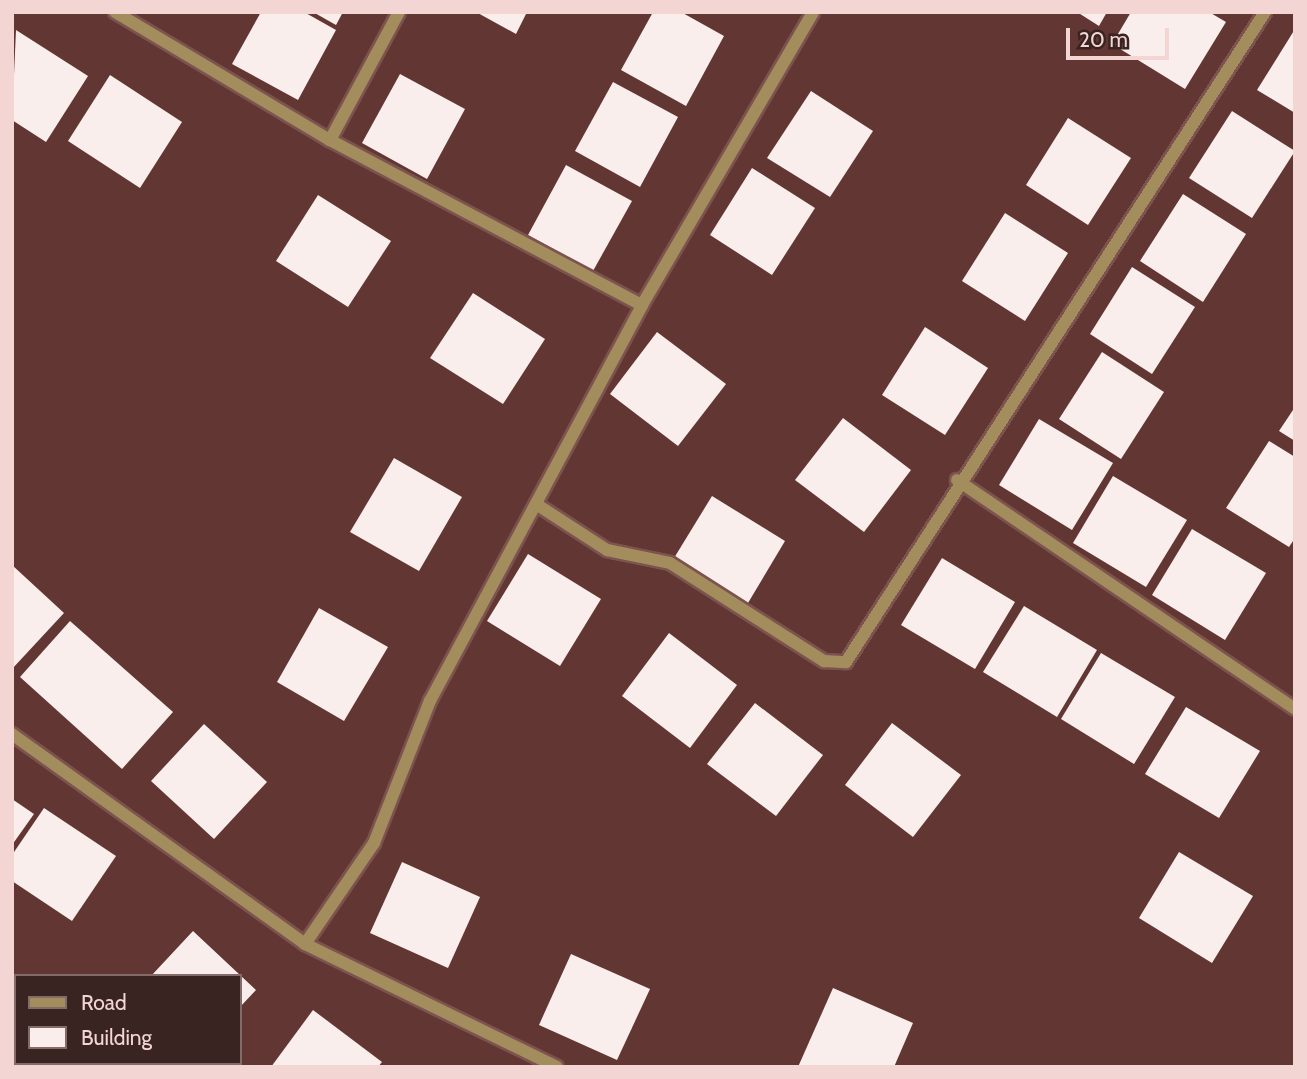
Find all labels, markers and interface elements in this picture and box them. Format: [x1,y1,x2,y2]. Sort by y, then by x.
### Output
scale bar [1069,14,1172,58]
text: 20 m [1079,27,1128,52]
legend [14,974,242,1065]
text: Road [81,990,127,1015]
text: Building [81,1025,152,1050]

